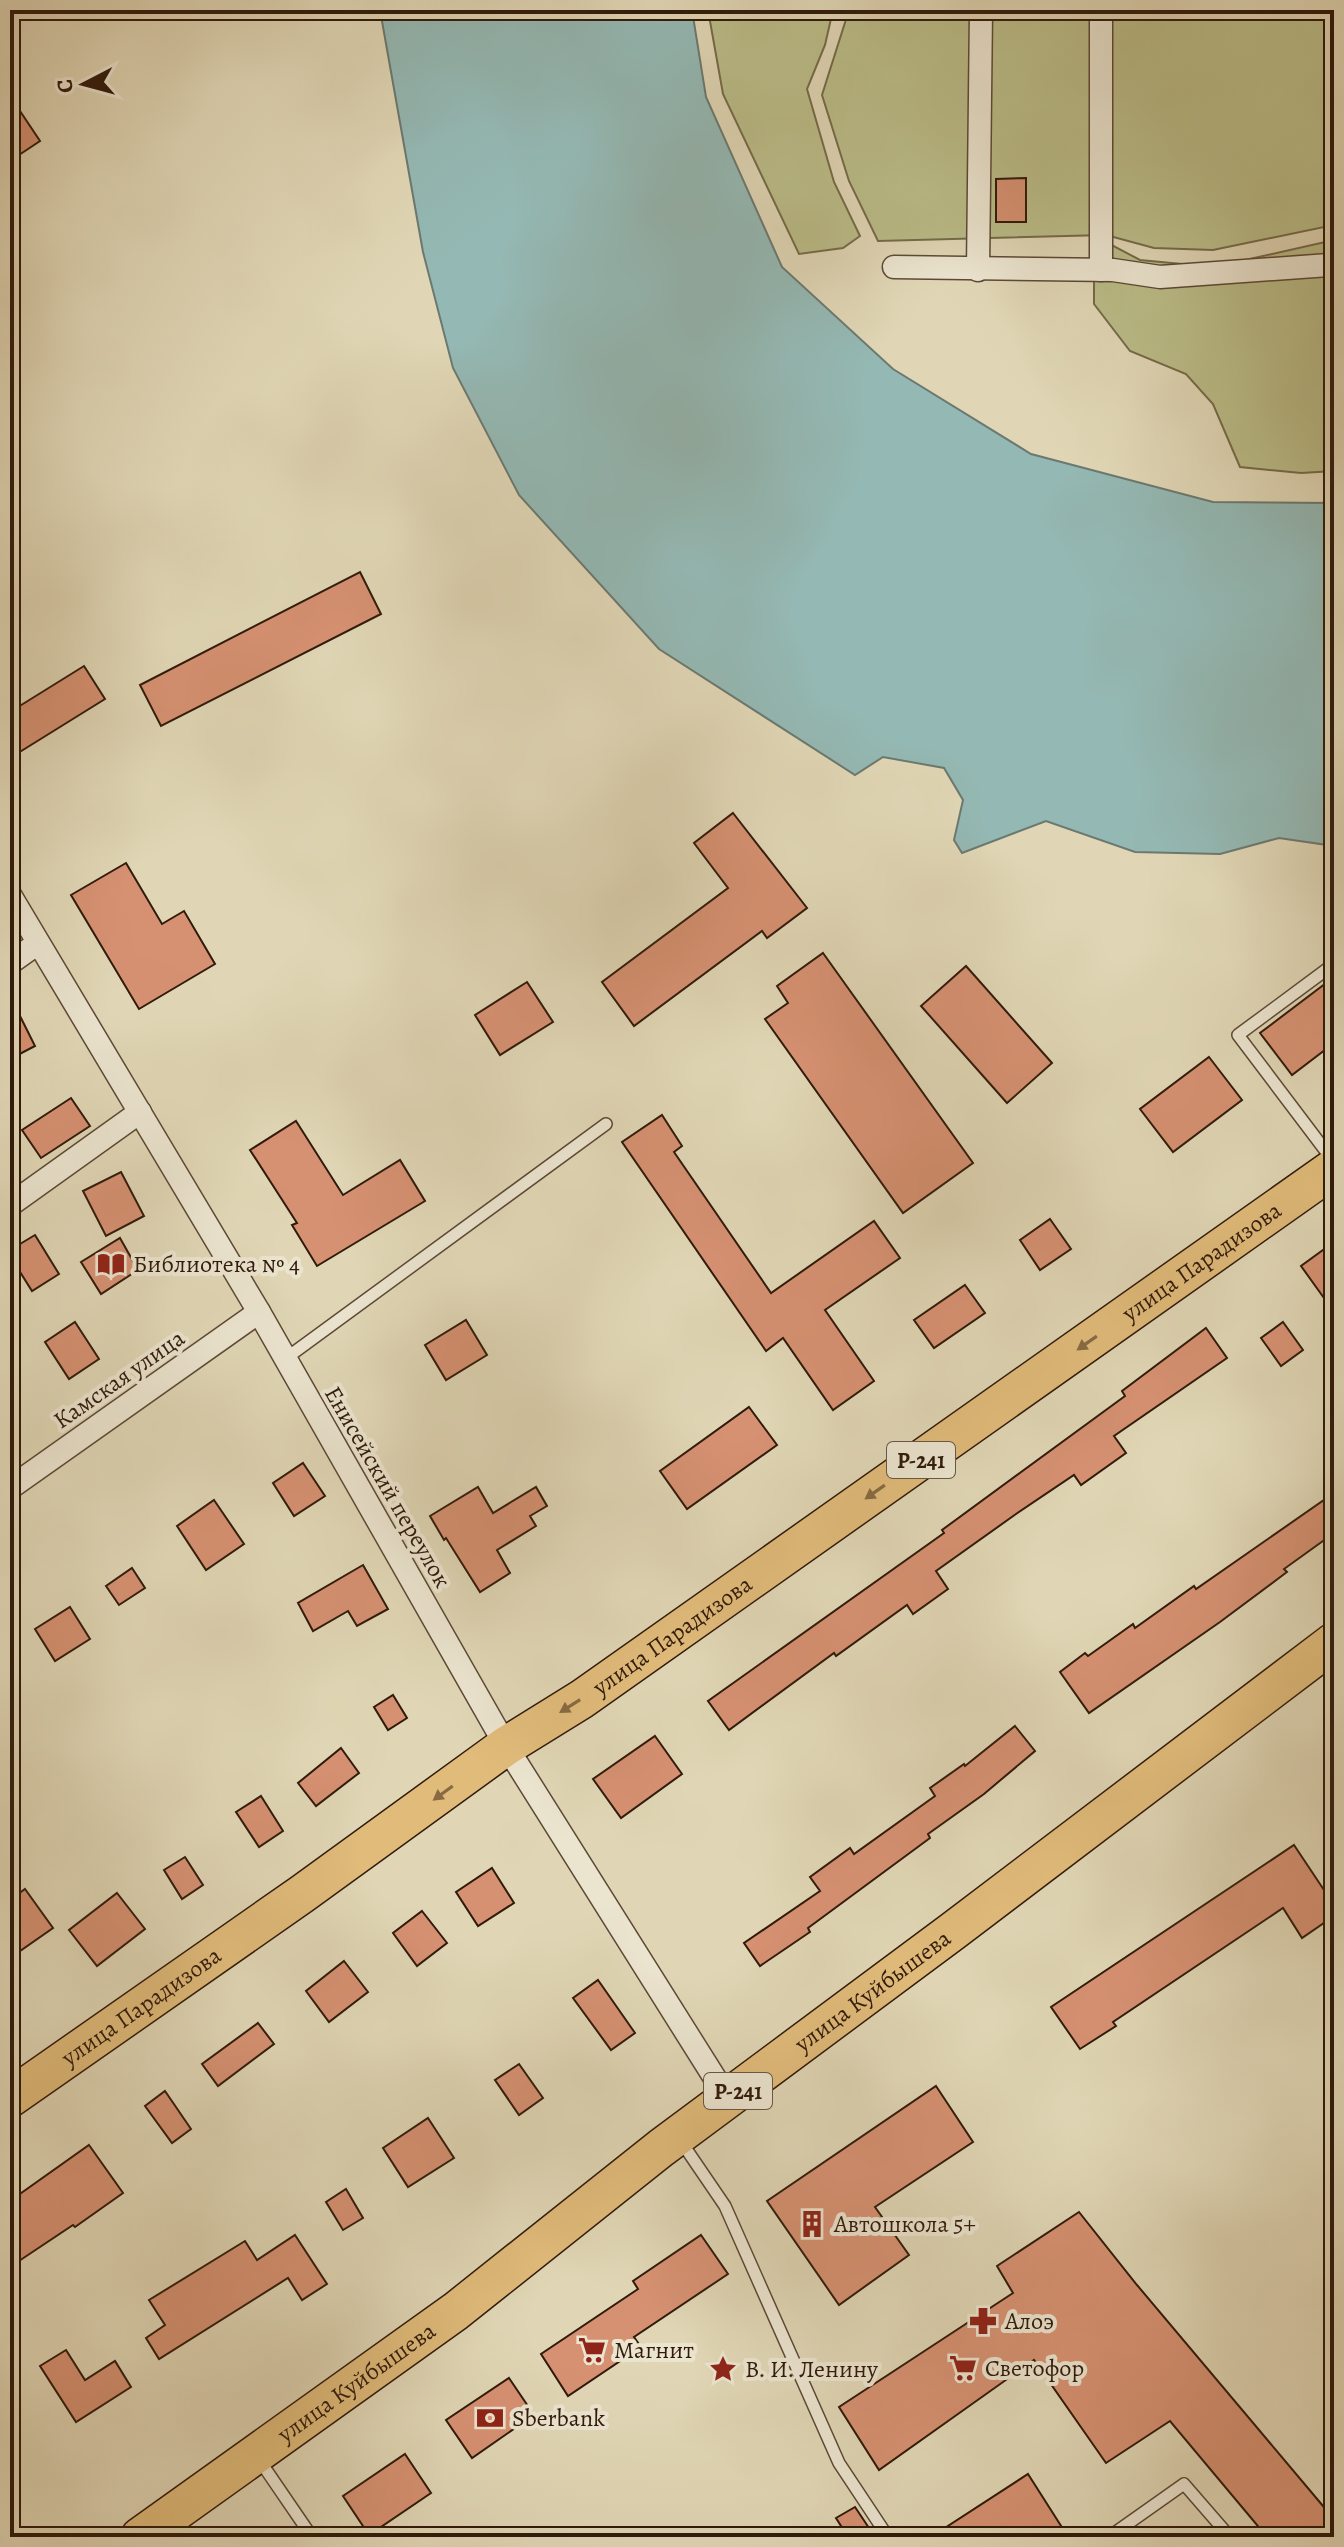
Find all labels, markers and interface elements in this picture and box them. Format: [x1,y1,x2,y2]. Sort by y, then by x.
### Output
north arrow [44,44,124,124]
text: С [49,78,81,94]
street label: улица Парадизова [1115,1194,1288,1329]
place label: Библиотека № 4 [133,1248,300,1280]
library icon: Библиотека № 4 [96,1249,126,1279]
street label: Камская улица [47,1322,191,1436]
one-way arrow [1077,1334,1098,1350]
street label: Енисейский переулок [317,1380,459,1594]
road number: Р-241 [887,1442,955,1478]
one-way arrow [864,1484,885,1499]
street label: улица Парадизова [585,1568,758,1703]
one-way arrow [560,1699,581,1714]
one-way arrow [433,1785,454,1800]
street label: улица Куйбышева [787,1922,957,2060]
street label: улица Парадизова [54,1939,227,2074]
road number: Р-241 [704,2073,772,2109]
place label: Автошкола 5+ [833,2208,976,2240]
building icon: Автошкола 5+ [797,2209,827,2239]
place label: Алоэ [1004,2305,1054,2337]
pharmacy icon: Алоэ [968,2306,998,2336]
street label: улица Куйбышева [270,2315,442,2450]
place label: Магнит [614,2334,694,2366]
supermarket icon: Магнит [577,2335,607,2365]
place label: Светофор [985,2352,1084,2384]
place label: В. И. Ленину [745,2353,878,2385]
supermarket icon: Светофор [948,2353,978,2383]
place icon: В. И. Ленину [708,2354,738,2384]
place label: Sberbank [512,2402,605,2434]
bank icon: Sberbank [475,2403,505,2433]

